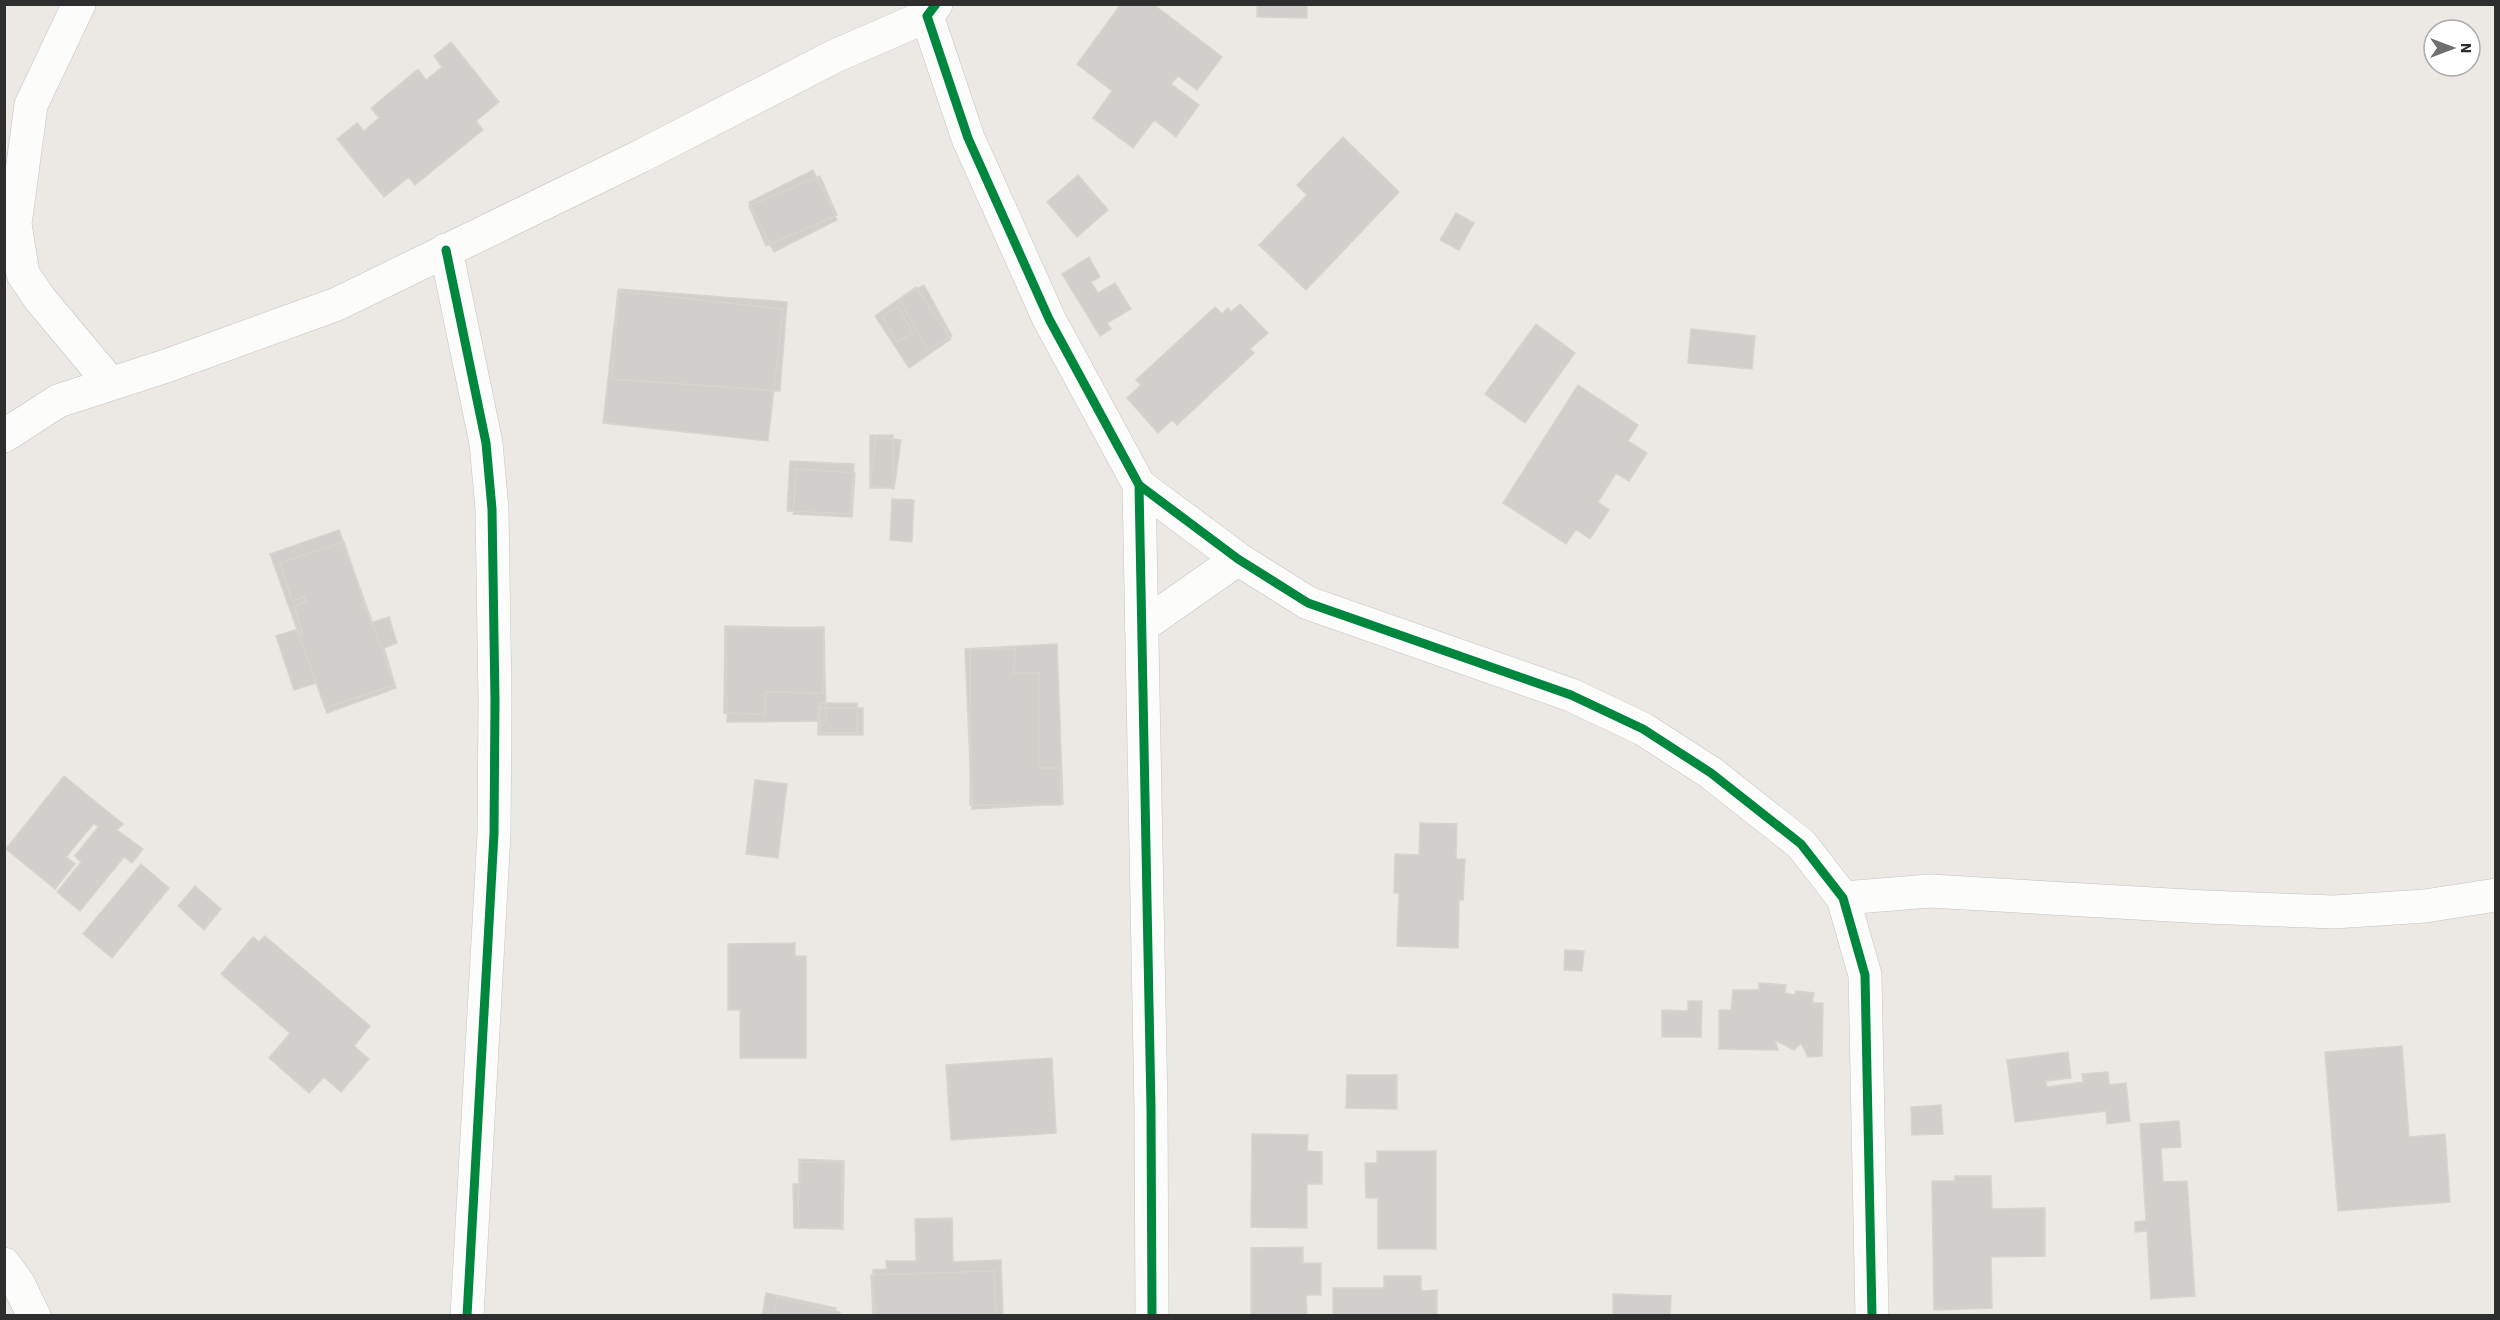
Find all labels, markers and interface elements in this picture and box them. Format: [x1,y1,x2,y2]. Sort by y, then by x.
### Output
north arrow [2422,18,2482,78]
text: N [2455,43,2477,53]

